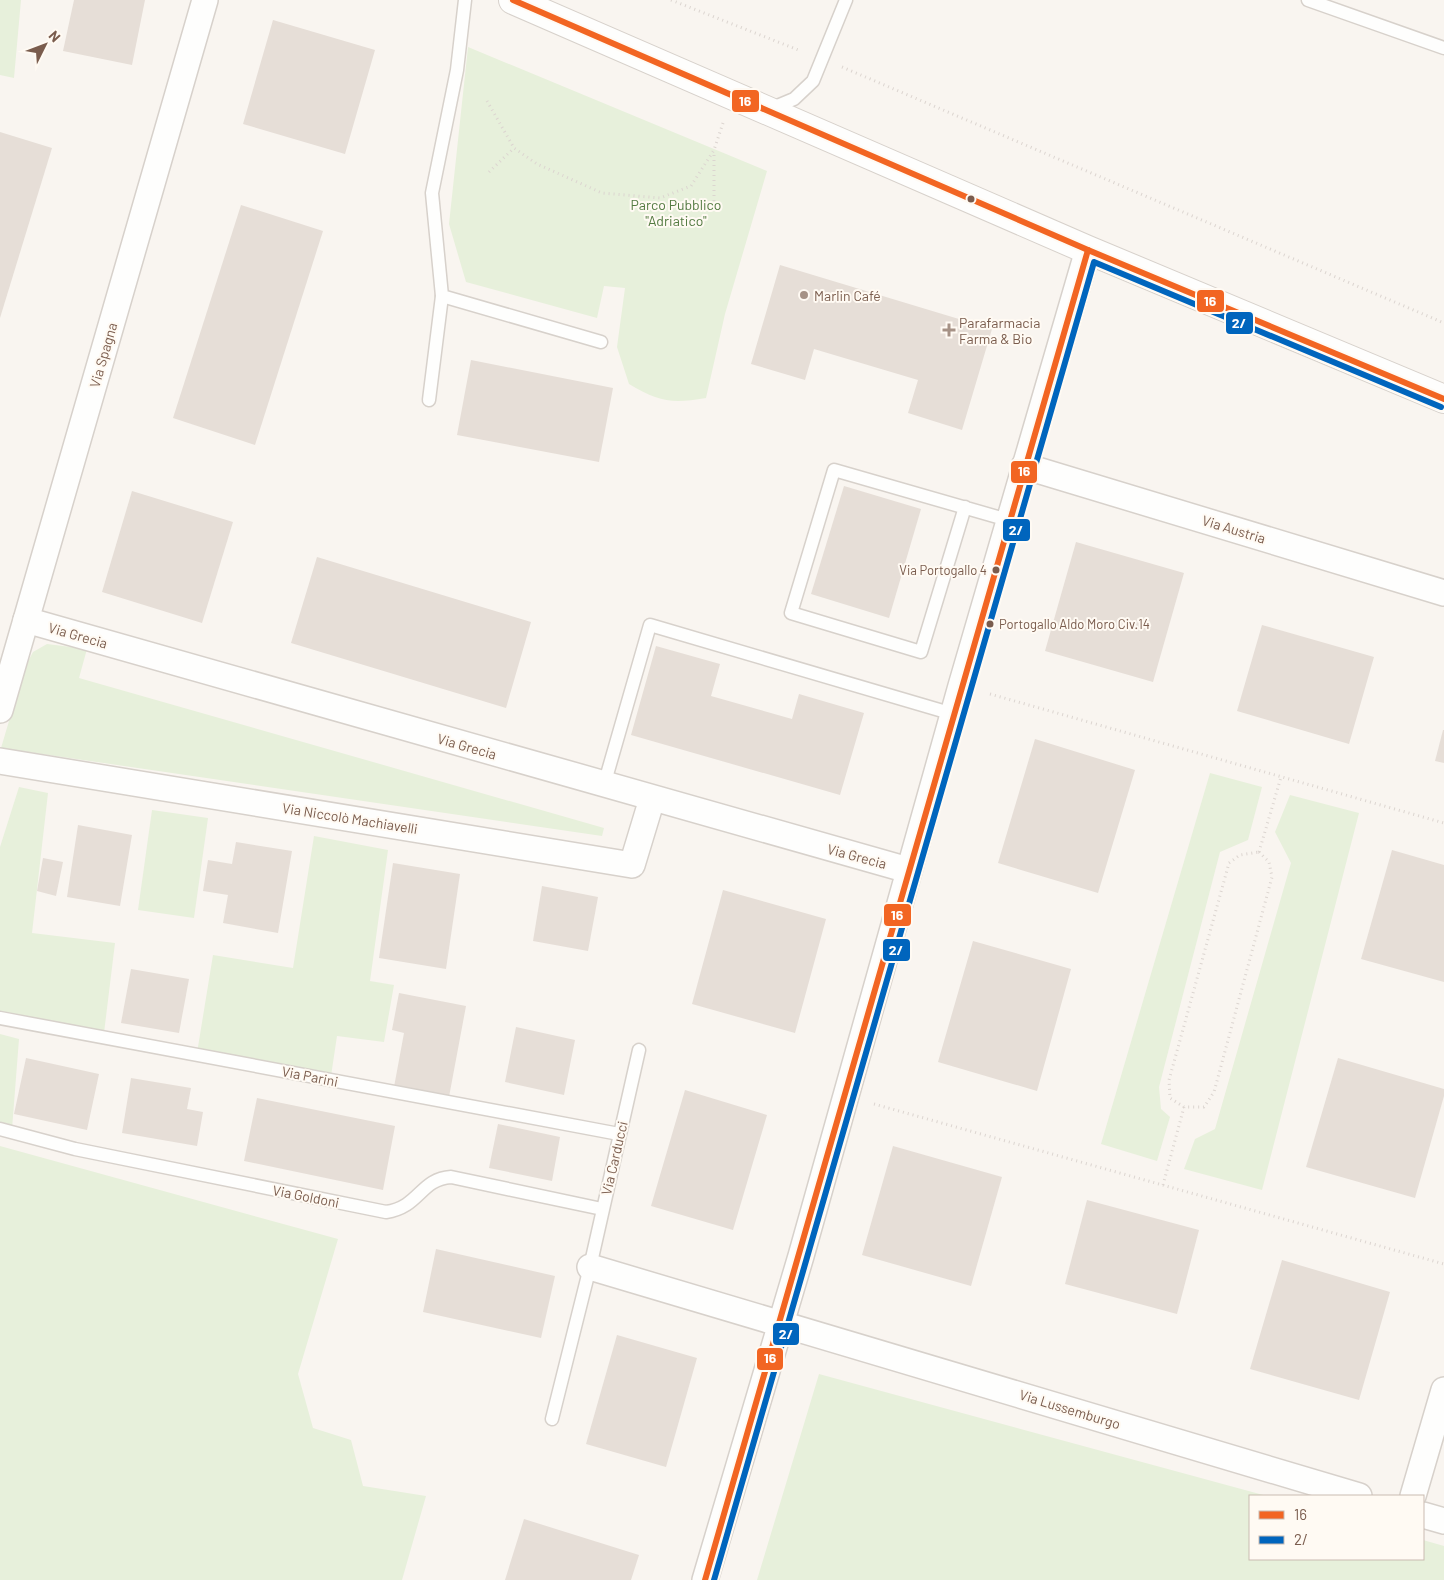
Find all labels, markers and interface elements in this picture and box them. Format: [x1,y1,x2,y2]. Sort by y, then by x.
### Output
north arrow [20,20,70,70]
text: N [46,27,64,45]
line badge: 16 [731,89,760,113]
text: 16 [739,92,752,109]
unlabelled marker [966,194,976,204]
park label: Parco Pubblico "Adriatico" [631,196,721,229]
place label: Marlin Café [814,287,881,304]
marker: Marlin Café [798,289,810,301]
line badge: 16 [1196,289,1225,313]
text: 16 [1204,292,1217,309]
line badge: 2/ [1225,311,1254,335]
place label: Parafarmacia Farma & Bio [959,314,1040,347]
text: 2/ [1232,314,1246,331]
street label: Via Spagna [86,320,120,390]
marker: Parafarmacia Farma & Bio [943,324,955,336]
line badge: 16 [1010,460,1038,484]
text: 16 [1018,462,1031,479]
street label: Via Austria [1200,511,1268,547]
line badge: 2/ [1002,518,1031,542]
text: 2/ [1009,521,1023,538]
place label: Via Portogallo 4 [899,562,987,578]
marker: Via Portogallo 4 [991,565,1001,575]
place label: Portogallo Aldo Moro Civ.14 [999,616,1150,632]
street label: Via Grecia [46,618,110,652]
marker: Portogallo Aldo Moro Civ.14 [985,619,995,629]
street label: Via Grecia [435,729,499,763]
street label: Via Niccolò Machiavelli [281,799,419,837]
street label: Via Grecia [825,840,889,872]
line badge: 16 [883,903,912,927]
text: 16 [891,906,904,923]
line badge: 2/ [882,938,911,962]
text: 2/ [889,941,903,958]
street label: Via Parini [280,1062,340,1090]
street label: Via Carducci [597,1119,631,1197]
street label: Via Goldoni [271,1181,341,1211]
line badge: 2/ [772,1322,800,1346]
text: 2/ [779,1325,793,1342]
line badge: 16 [756,1347,784,1371]
text: 16 [764,1349,777,1366]
street label: Via Lussemburgo [1017,1386,1123,1432]
legend [1249,1495,1424,1560]
text: 16 [1294,1505,1307,1523]
text: 2/ [1294,1530,1308,1548]

